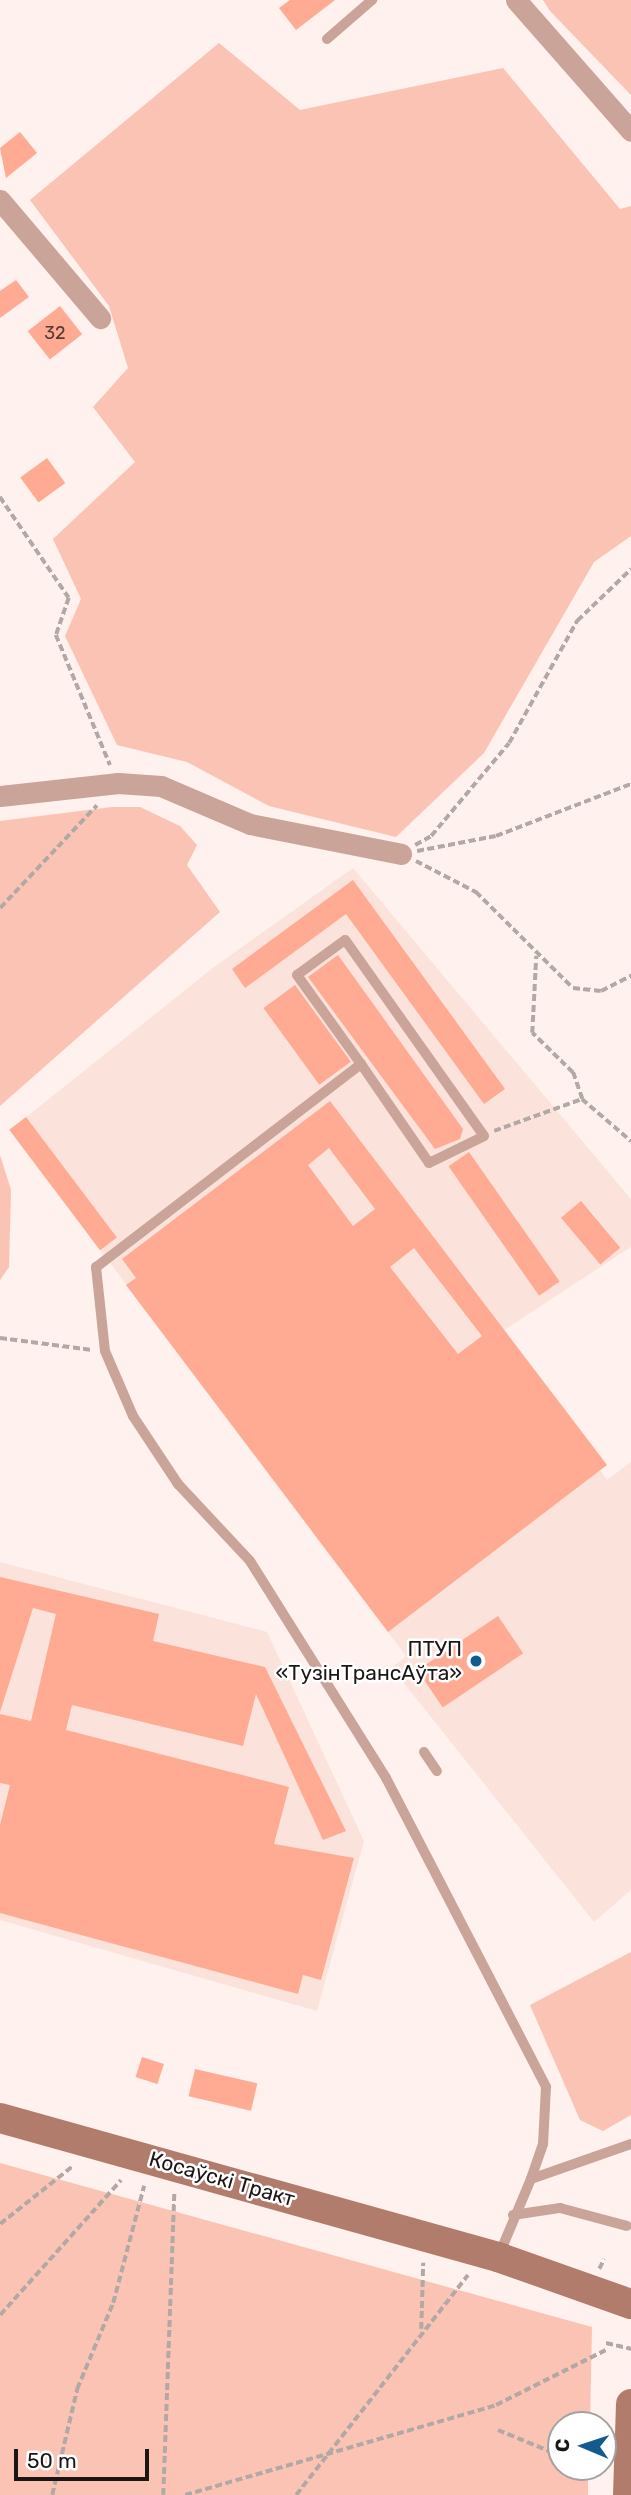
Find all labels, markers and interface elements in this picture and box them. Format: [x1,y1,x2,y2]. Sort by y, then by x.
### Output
house number: 32 [44,322,66,344]
place label: ПТУП «ТузінТрансАўта» [276,1636,462,1686]
marker: ПТУП «ТузінТрансАўта» [468,1653,484,1669]
street label: Косаўскі Тракт [146,2146,298,2212]
north arrow [547,2411,617,2481]
scale bar [18,2436,152,2480]
text: С [551,2438,574,2452]
text: 50 m [27,2448,77,2473]

